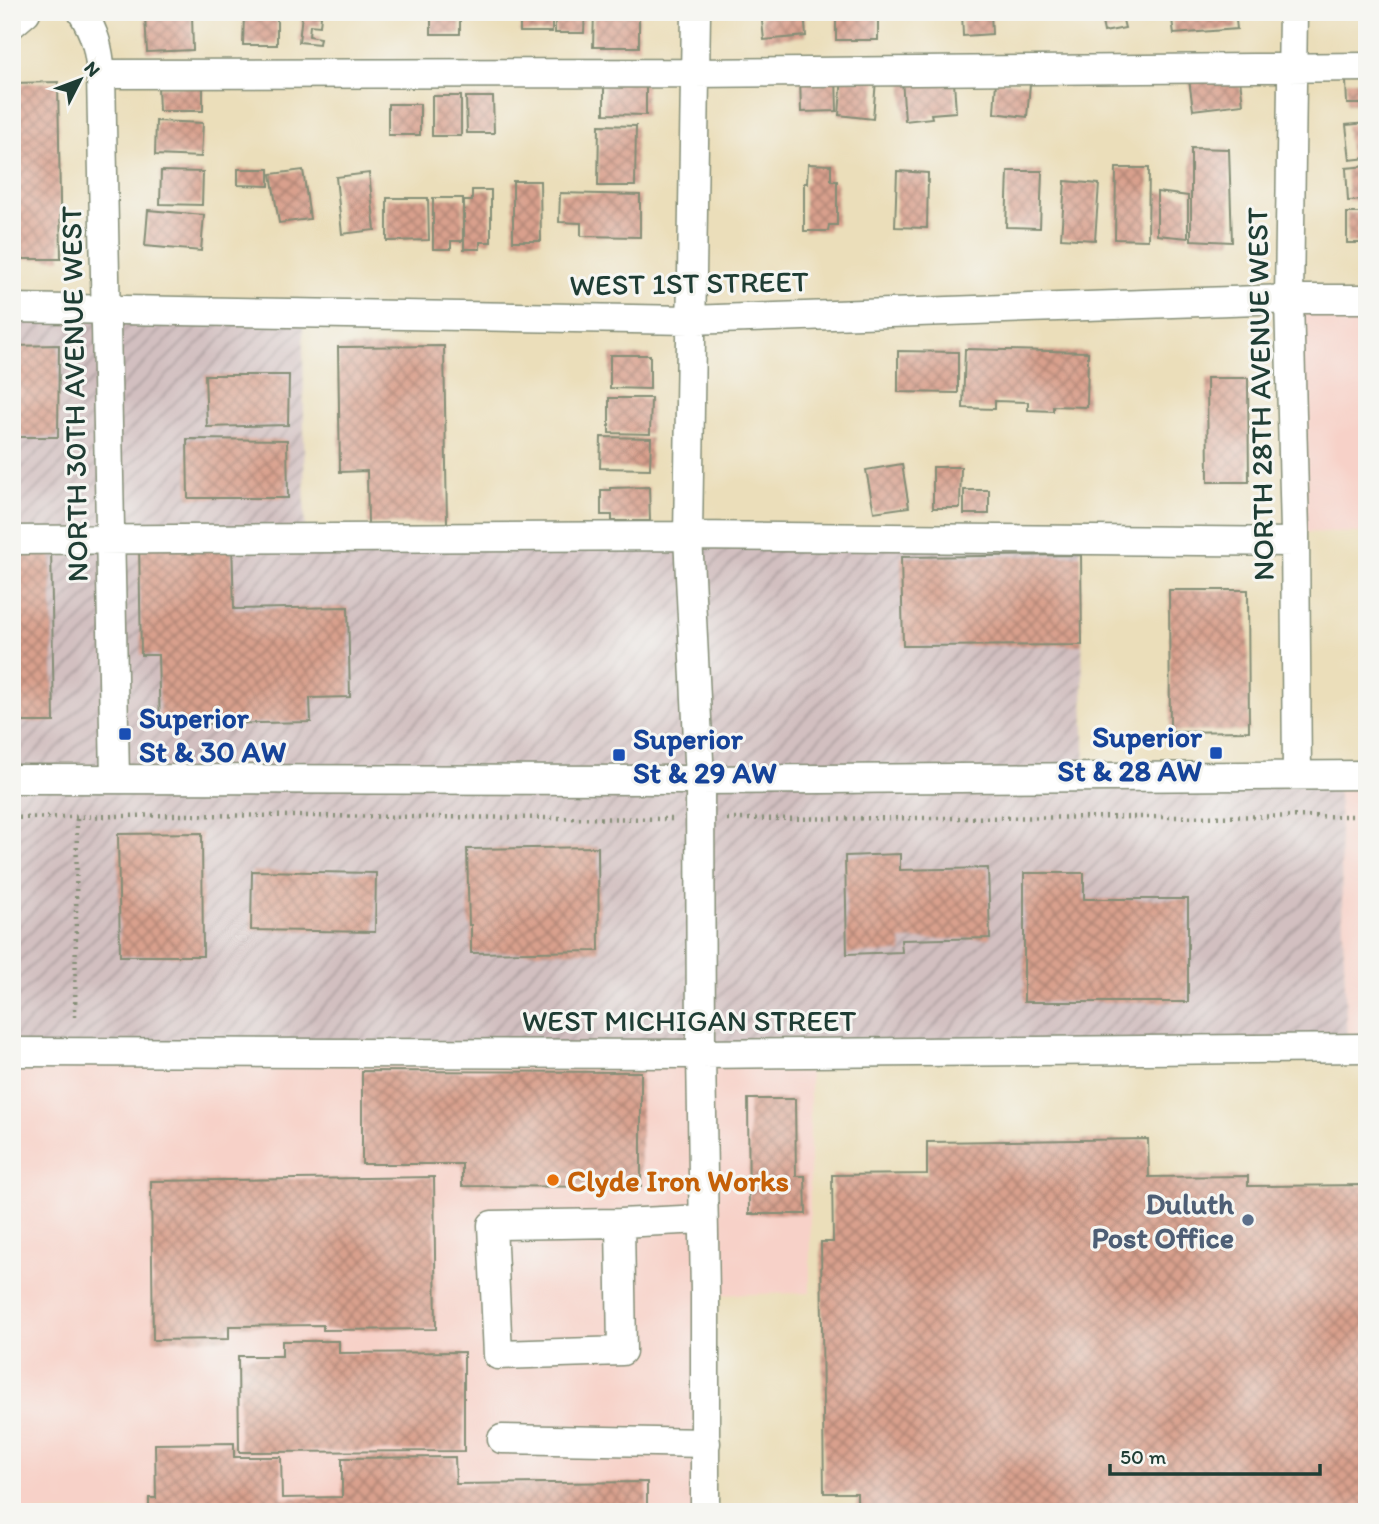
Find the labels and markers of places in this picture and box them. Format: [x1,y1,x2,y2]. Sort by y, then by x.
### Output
place label: Superior St & 30 AW [139,699,286,770]
place label: Superior St & 28 AW [1058,718,1203,789]
place label: Superior St & 29 AW [633,720,777,791]
marker: Superior St & 30 AW [117,726,133,742]
marker: Superior St & 28 AW [1208,745,1224,761]
marker: Superior St & 29 AW [611,747,627,763]
place label: Clyde Iron Works [567,1162,789,1199]
marker: Clyde Iron Works [545,1172,561,1188]
place label: Duluth Post Office [1091,1185,1235,1256]
marker: Duluth Post Office [1240,1212,1256,1228]

